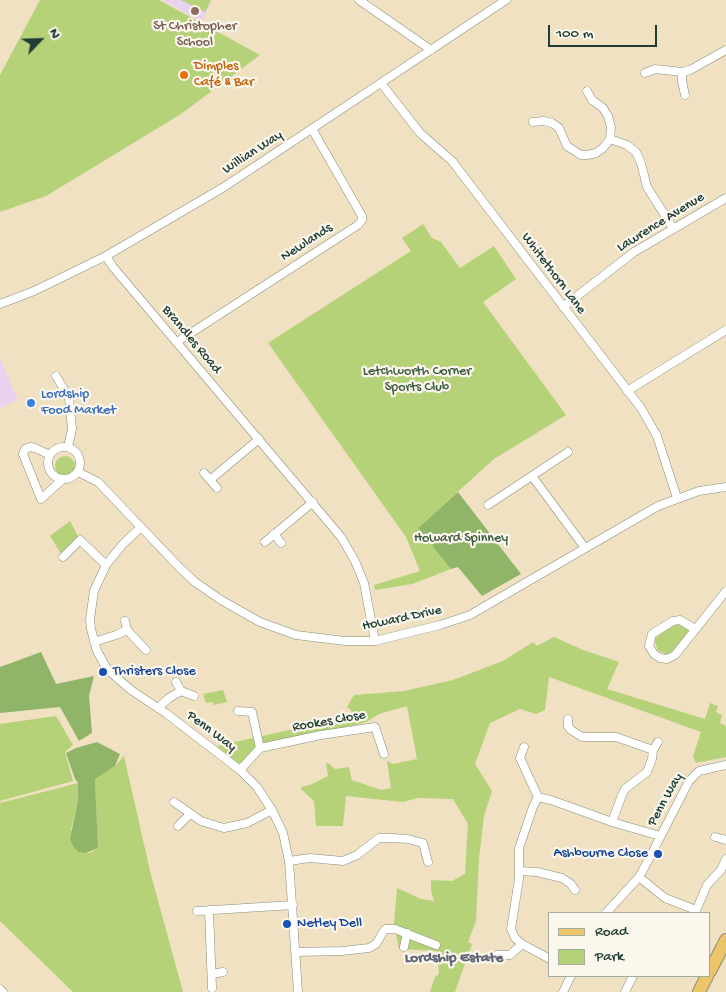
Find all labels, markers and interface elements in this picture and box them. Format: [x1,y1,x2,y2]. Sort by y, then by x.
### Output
marker: St Christopher School [189,5,201,17]
north arrow [15,15,65,65]
scale bar [551,15,660,47]
place label: St Christopher School [153,19,237,52]
text: 100 m [556,25,593,43]
text: N [45,26,64,41]
place label: Dimples Café & Bar [194,59,254,92]
marker: Dimples Café & Bar [178,69,190,81]
street label: Willian Way [220,127,286,179]
street label: Lawrence Avenue [614,189,708,257]
street label: Newlands [278,220,336,266]
street label: Whitethorn Lane [517,230,589,318]
street label: Brandles Road [158,302,224,378]
park label: Letchworth Corner Sports Club [363,364,471,397]
place label: Lordship Food Market [41,387,116,420]
marker: Lordship Food Market [25,397,37,409]
park label: Howard Spinney [414,531,508,547]
street label: Howard Drive [361,602,443,636]
place label: Thristers Close [113,664,196,680]
marker: Thristers Close [97,666,109,678]
street label: Rookes Close [291,707,367,737]
street label: Penn Way [183,708,239,756]
street label: Penn Way [645,771,687,829]
place label: Ashbourne Close [553,846,648,862]
marker: Ashbourne Close [652,848,664,860]
legend [548,912,711,977]
place label: Netley Dell [297,916,362,932]
marker: Netley Dell [281,918,293,930]
text: Road [595,923,628,941]
text: Park [595,948,624,966]
district label: Lordship Estate [405,950,503,968]

